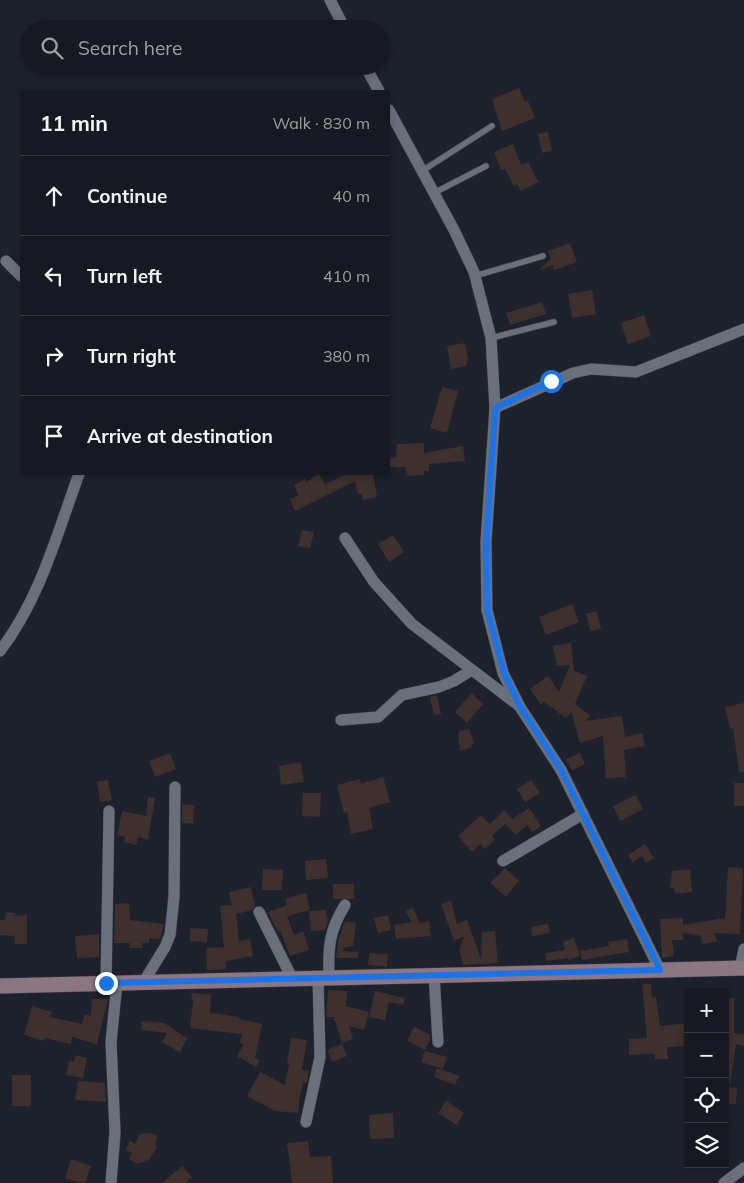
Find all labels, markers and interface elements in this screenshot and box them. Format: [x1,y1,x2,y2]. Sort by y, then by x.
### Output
search box [20,20,390,75]
icon: search [38,34,66,62]
text: Search here [78,36,182,60]
text: 11 min [40,110,108,136]
text: Walk · 830 m [272,113,370,133]
icon: ahead [40,182,68,210]
text: Continue [87,184,167,208]
text: 40 m [333,186,370,206]
icon: left [40,262,68,290]
text: Turn left [87,264,162,288]
text: 410 m [323,266,370,286]
icon: right [40,342,68,370]
text: Turn right [87,344,176,368]
text: 380 m [323,346,370,366]
route start [540,370,563,393]
icon: arrive [40,422,68,450]
text: Arrive at destination [87,424,273,448]
route end [95,972,118,995]
map controls [684,988,729,1168]
button: + [684,988,729,1033]
button: − [684,1033,729,1078]
button: locate [684,1078,729,1123]
button: layers [684,1123,729,1168]

